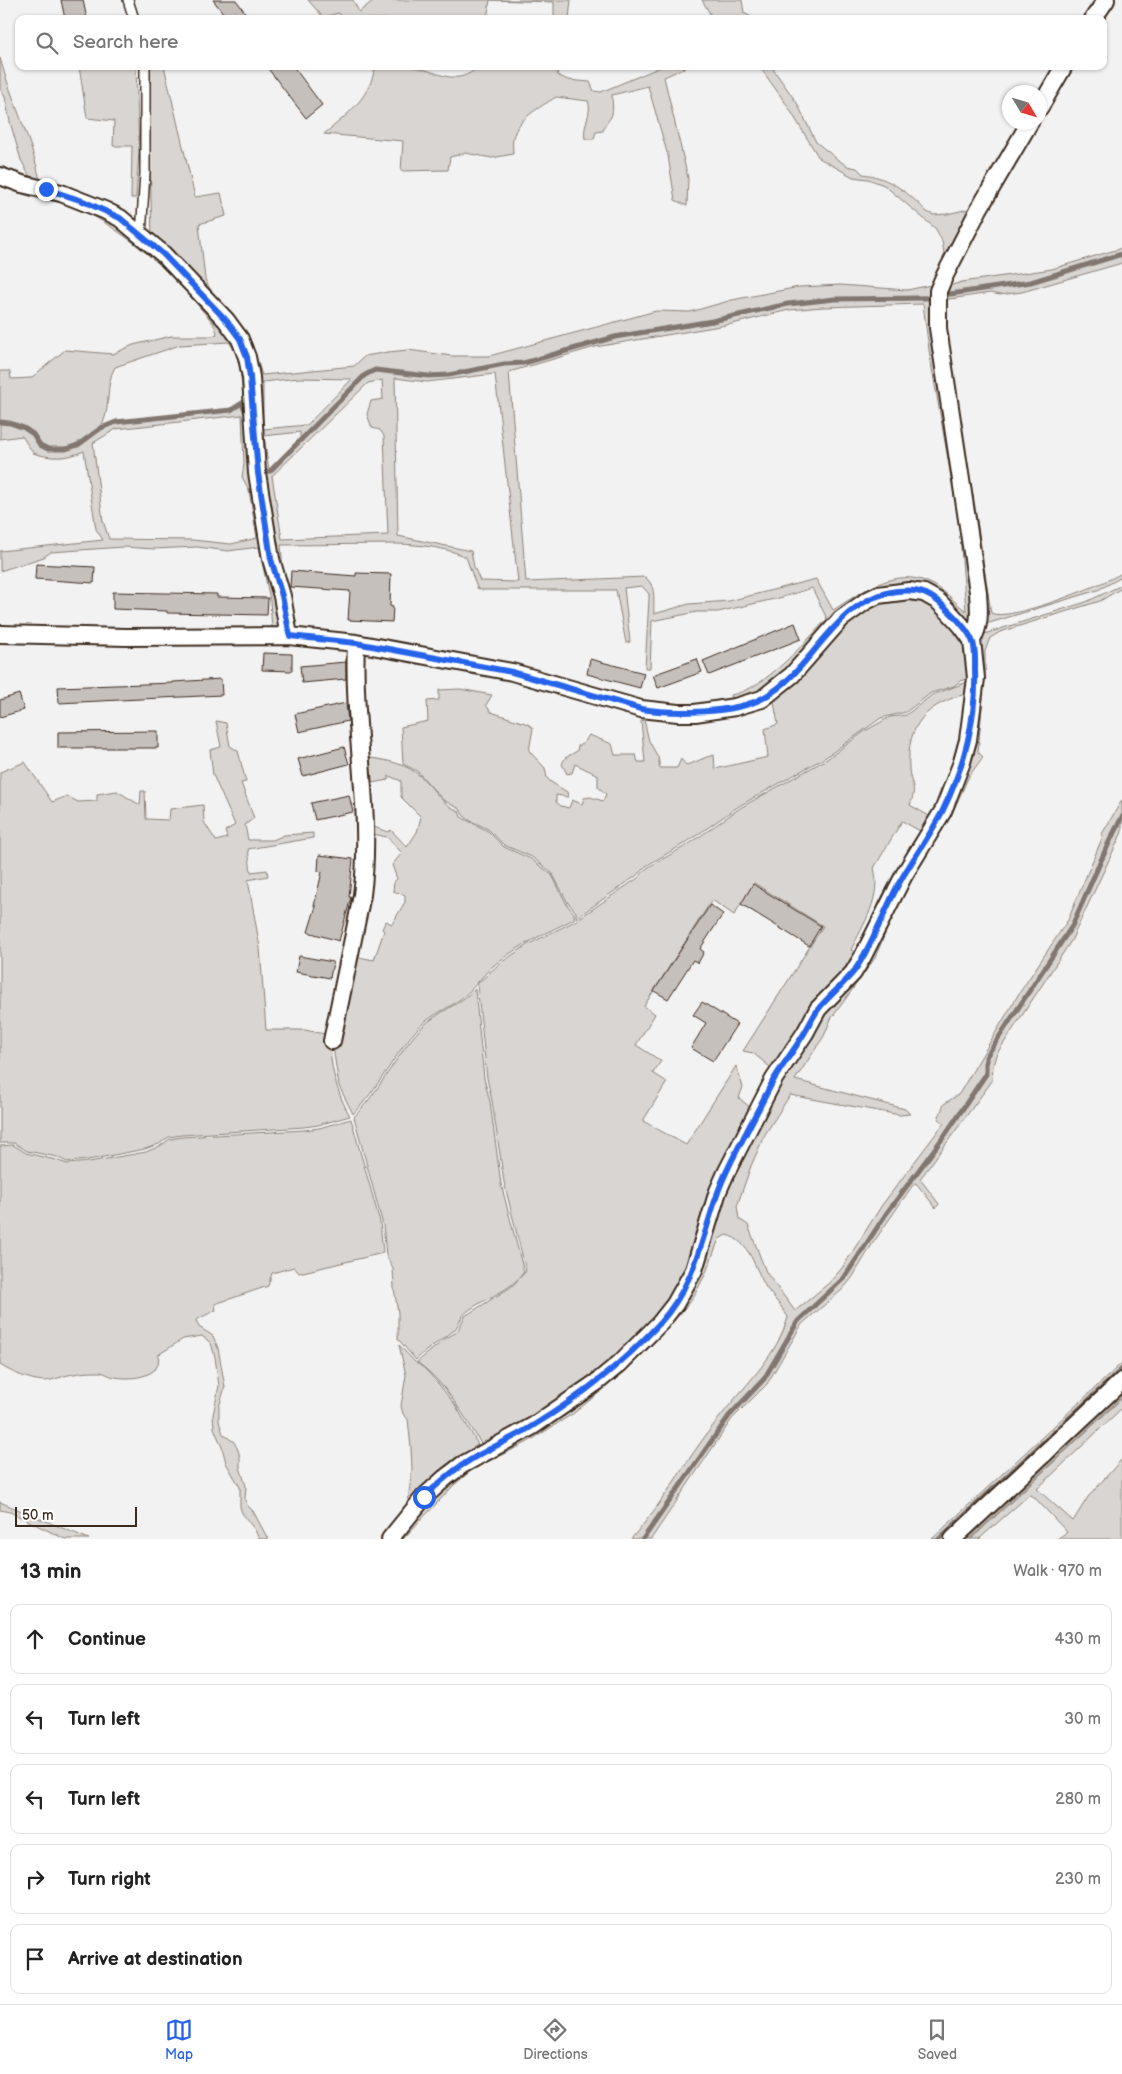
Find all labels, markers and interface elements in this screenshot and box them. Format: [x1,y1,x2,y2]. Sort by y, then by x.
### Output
search box [15,15,1107,70]
icon: search [33,29,61,57]
text: Search here [73,31,178,54]
north arrow [1002,85,1047,130]
route end [35,178,58,201]
route start [413,1486,436,1509]
scale bar [15,1504,138,1527]
text: 50 m [22,1507,54,1524]
text: 13 min [20,1559,82,1584]
text: Walk · 970 m [1013,1562,1102,1581]
icon: ahead [21,1625,49,1653]
text: Continue [68,1628,146,1651]
text: 430 m [1054,1630,1101,1649]
icon: left [21,1705,49,1733]
text: Turn left [68,1708,140,1731]
text: 30 m [1064,1710,1101,1729]
icon: left [21,1785,49,1813]
text: Turn left [68,1788,140,1811]
text: 280 m [1055,1790,1101,1809]
icon: right [21,1865,49,1893]
text: Turn right [68,1868,151,1891]
text: 230 m [1055,1870,1101,1889]
icon: arrive [21,1945,49,1973]
text: Arrive at destination [68,1948,243,1971]
tab: Map [165,2016,193,2063]
tab: Directions [523,2016,588,2063]
tab: Saved [918,2016,957,2063]

